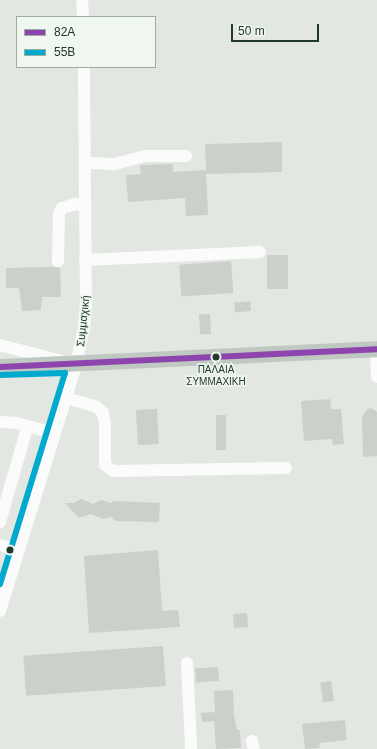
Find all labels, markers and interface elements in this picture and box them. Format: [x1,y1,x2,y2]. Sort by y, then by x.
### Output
legend [16,16,156,68]
scale bar [233,16,321,42]
text: 50 m [238,24,265,38]
text: 82Α [54,25,75,39]
text: 55Β [54,45,75,59]
street label: Συμμαχική [74,295,92,347]
marker: ΠΑΛΑΙΑ ΣΥΜΜΑΧΙΚΗ [211,352,221,362]
place label: ΠΑΛΑΙΑ ΣΥΜΜΑΧΙΚΗ [186,363,246,386]
unlabelled marker [5,545,15,555]

